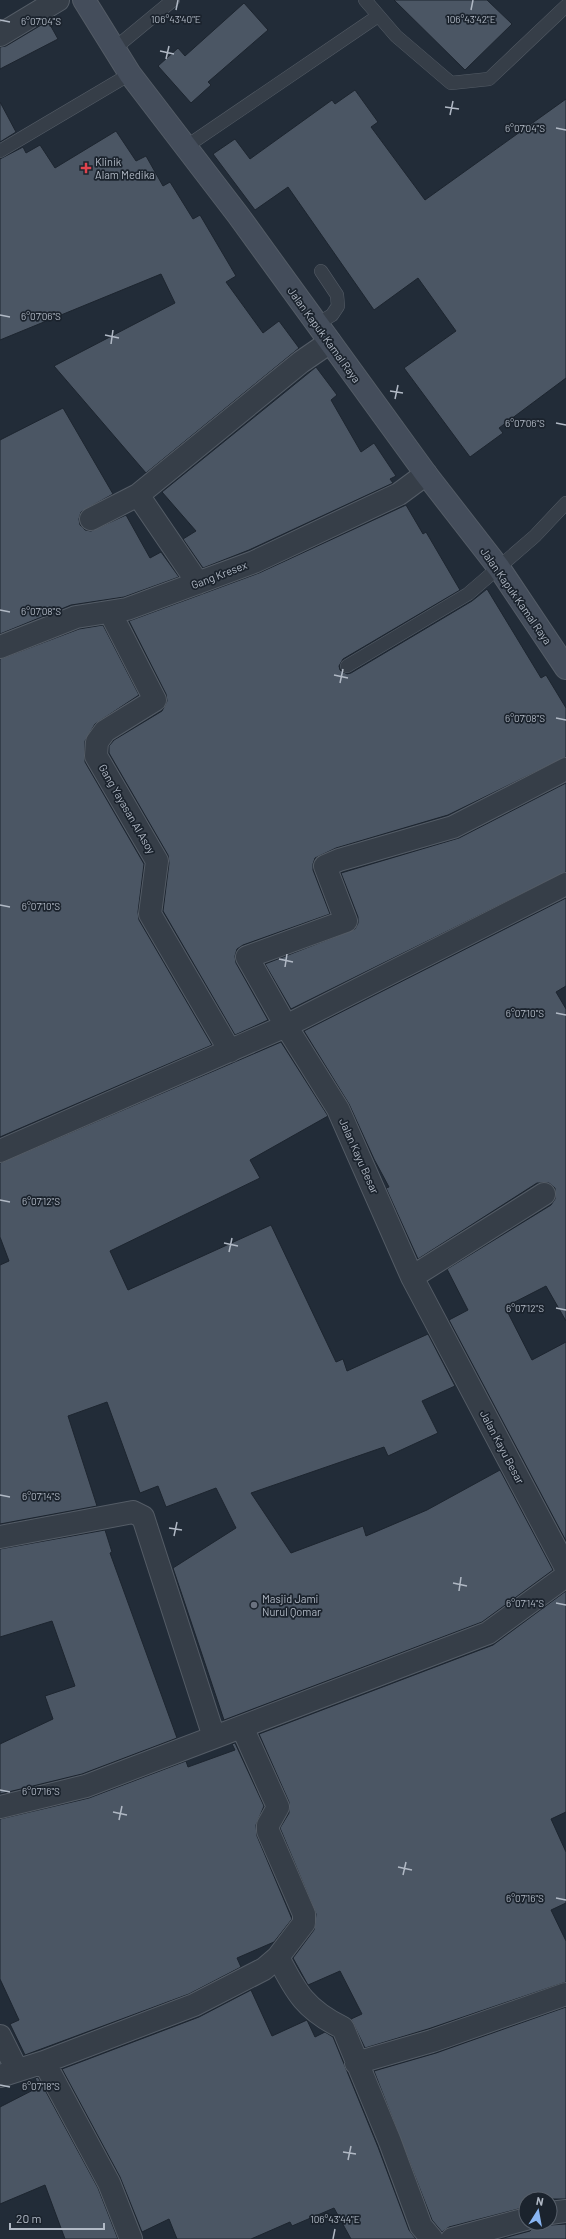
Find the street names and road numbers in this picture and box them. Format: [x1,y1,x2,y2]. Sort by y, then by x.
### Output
street label: Jalan Kapuk Kamal Raya [285,284,363,385]
street label: Jalan Kapuk Kamal Raya [478,545,555,647]
street label: Gang Kresex [189,558,249,591]
street label: Gang Yayasan Al Asoy [96,762,158,856]
street label: Jalan Kayu Besar [337,1116,382,1196]
street label: Jalan Kayu Besar [478,1408,527,1486]

